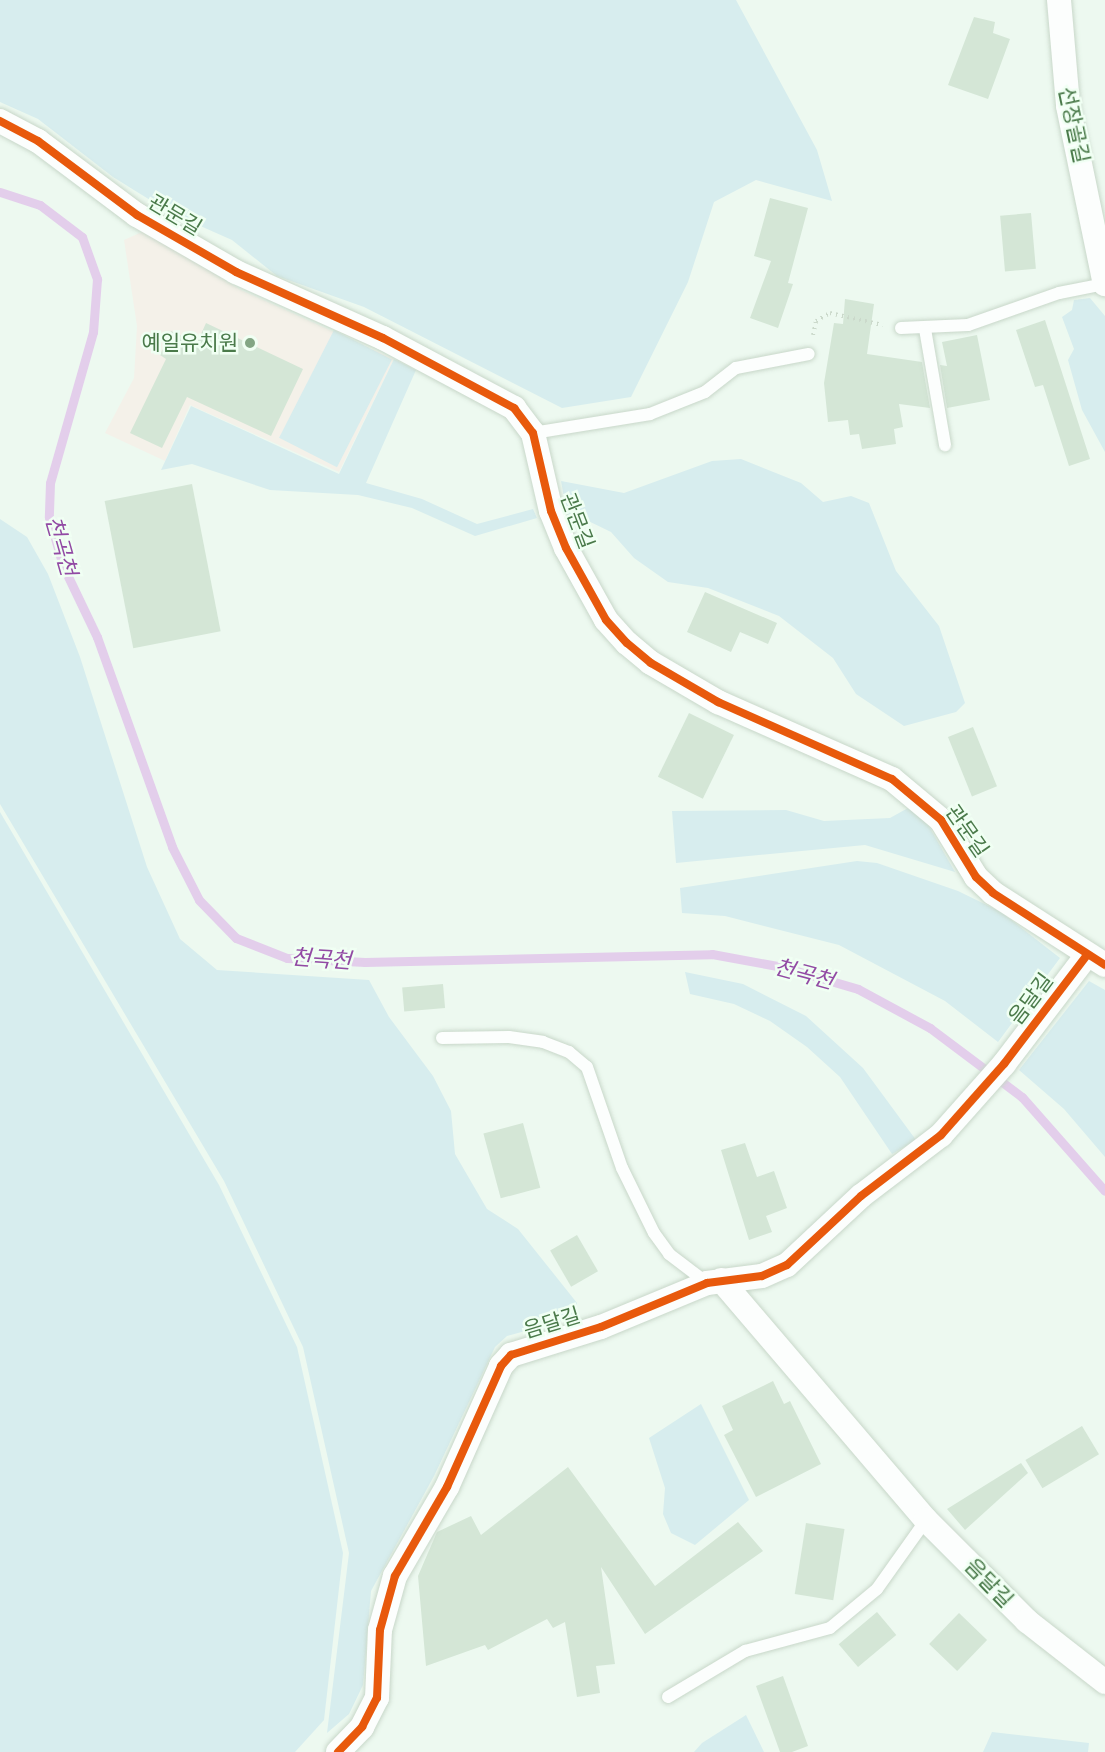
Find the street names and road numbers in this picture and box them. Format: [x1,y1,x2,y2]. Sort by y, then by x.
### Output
street label: 선장골길 [1054,85,1094,165]
street label: 관문길 [144,189,206,241]
street label: 관문길 [555,489,599,553]
street label: 관문길 [940,800,994,862]
street label: 음달길 [1003,968,1059,1030]
street label: 음달길 [521,1302,583,1344]
street label: 음달길 [960,1553,1018,1613]

